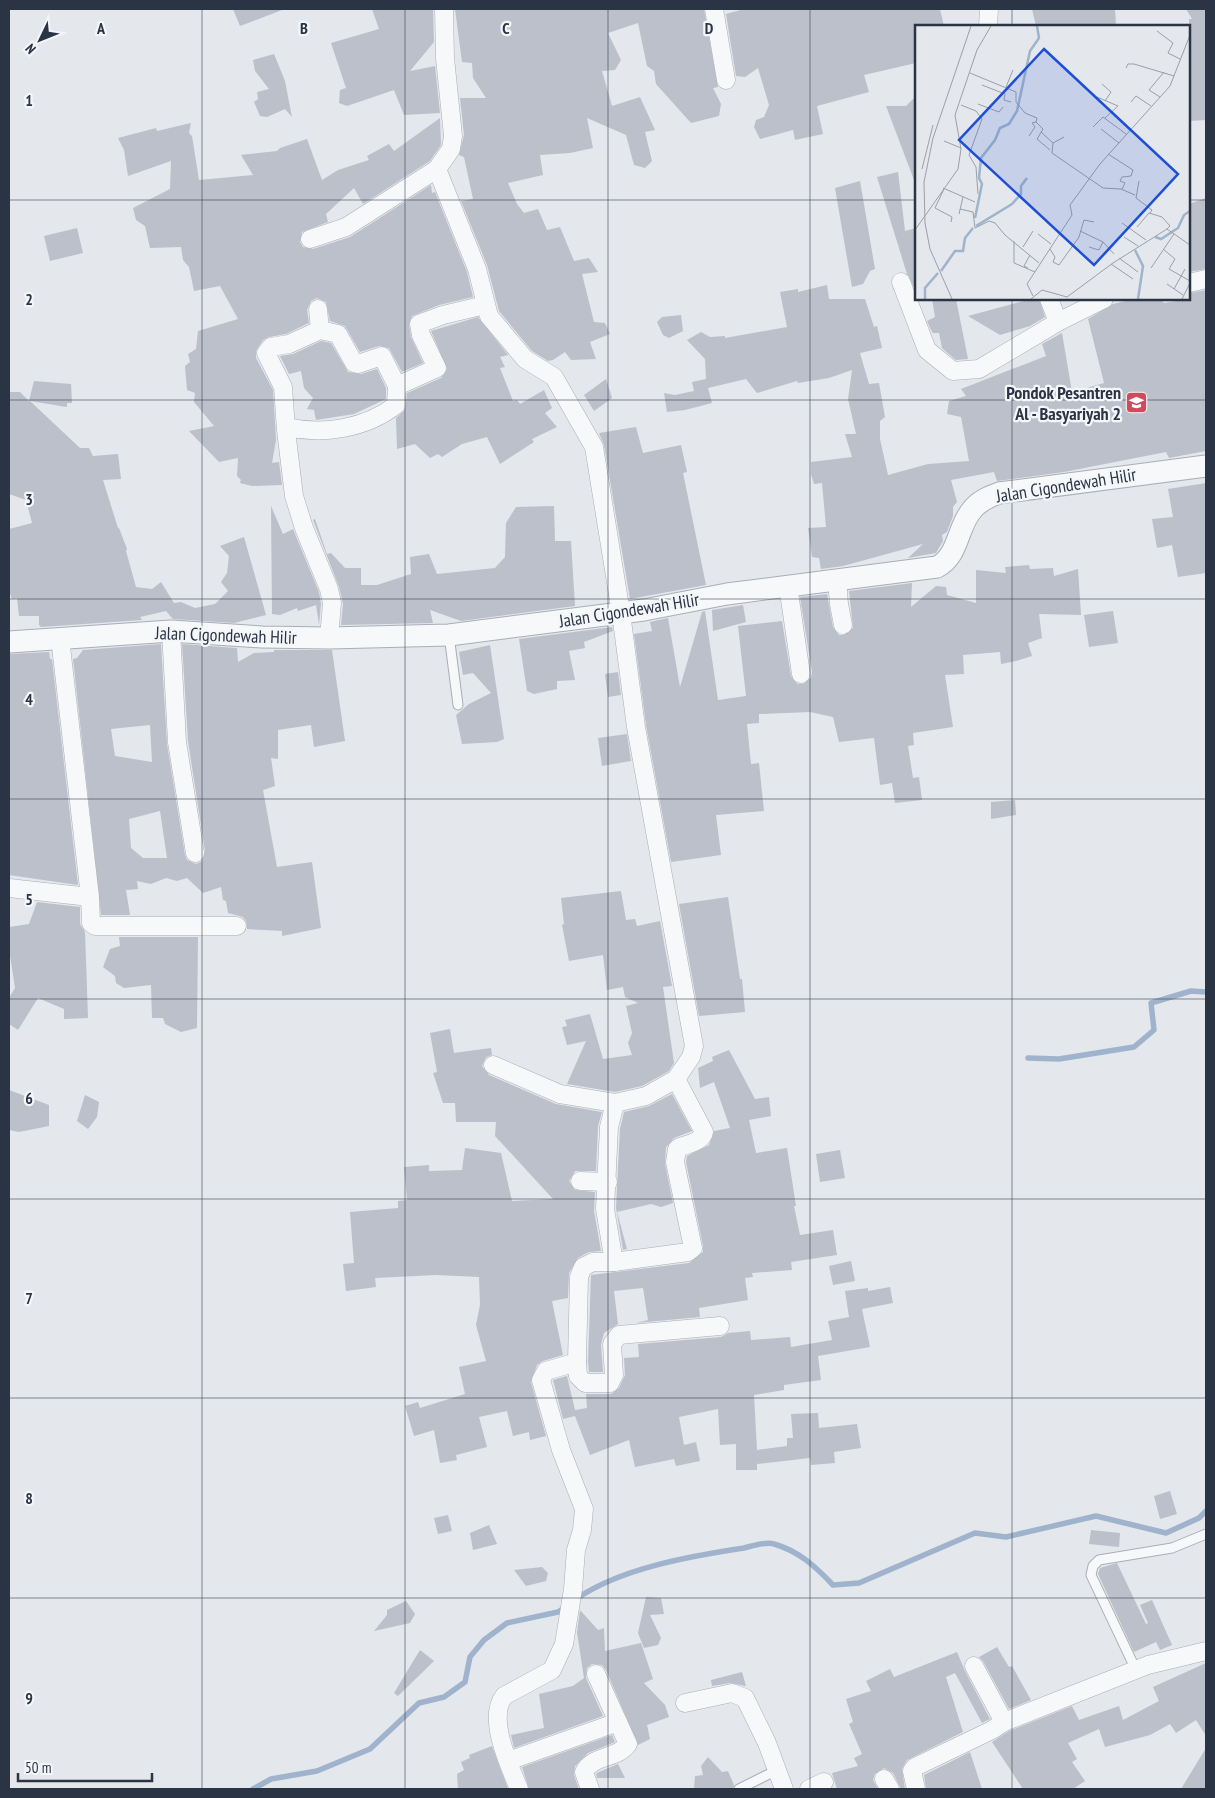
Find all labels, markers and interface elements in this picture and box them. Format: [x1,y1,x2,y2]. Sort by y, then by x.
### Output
north arrow [15,15,65,65]
text: A [96,18,106,38]
text: B [300,18,308,38]
text: C [502,18,510,38]
text: D [705,18,714,38]
inset map [915,25,1190,300]
text: N [21,40,40,58]
text: 1 [25,90,33,110]
text: 2 [25,289,33,309]
place label: Pondok Pesantren Al - Basyariyah 2 [1006,381,1121,425]
school or university icon: Pondok Pesantren Al - Basyariyah 2 [1125,390,1149,414]
street label: Jalan Cigondewah Hilir [993,463,1138,508]
text: 3 [25,489,33,509]
street label: Jalan Cigondewah Hilir [556,588,701,633]
street label: Jalan Cigondewah Hilir [154,621,297,649]
text: 4 [25,689,33,709]
text: 5 [25,889,33,909]
text: 6 [25,1088,33,1108]
text: 7 [25,1288,33,1308]
text: 8 [25,1488,33,1508]
text: 9 [25,1688,33,1708]
scale bar [18,1750,151,1782]
text: 50 m [25,1758,51,1777]

